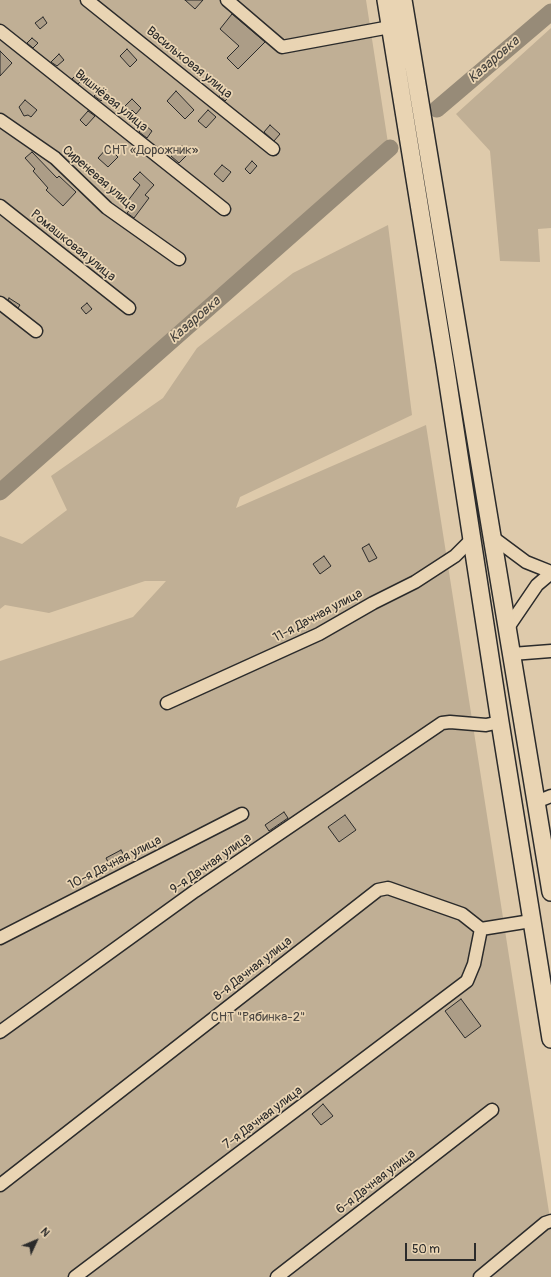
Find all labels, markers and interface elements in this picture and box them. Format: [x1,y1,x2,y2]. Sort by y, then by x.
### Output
street label: Васильковая улица [143,24,235,102]
water label: Казаровка [465,33,523,87]
street label: Вишнёвая улица [71,67,151,135]
street label: Сиреневая улица [59,143,139,215]
park label: СНТ «Дорожник» [104,143,198,159]
street label: Ромашковая улица [27,207,119,285]
water label: Казаровка [166,293,224,347]
street label: 11-я Дачная улица [271,586,365,646]
street label: 9-я Дачная улица [167,830,255,898]
street label: 10-я Дачная улица [66,833,164,893]
street label: 8-я Дачная улица [211,934,295,1004]
park label: СНТ "Рябинка-2" [211,1010,305,1026]
street label: 7-я Дачная улица [220,1083,306,1153]
street label: 6-я Дачная улица [333,1146,419,1218]
north arrow [16,1221,56,1261]
text: N [38,1225,52,1240]
scale bar [407,1235,478,1261]
text: 50 m [412,1242,440,1257]

